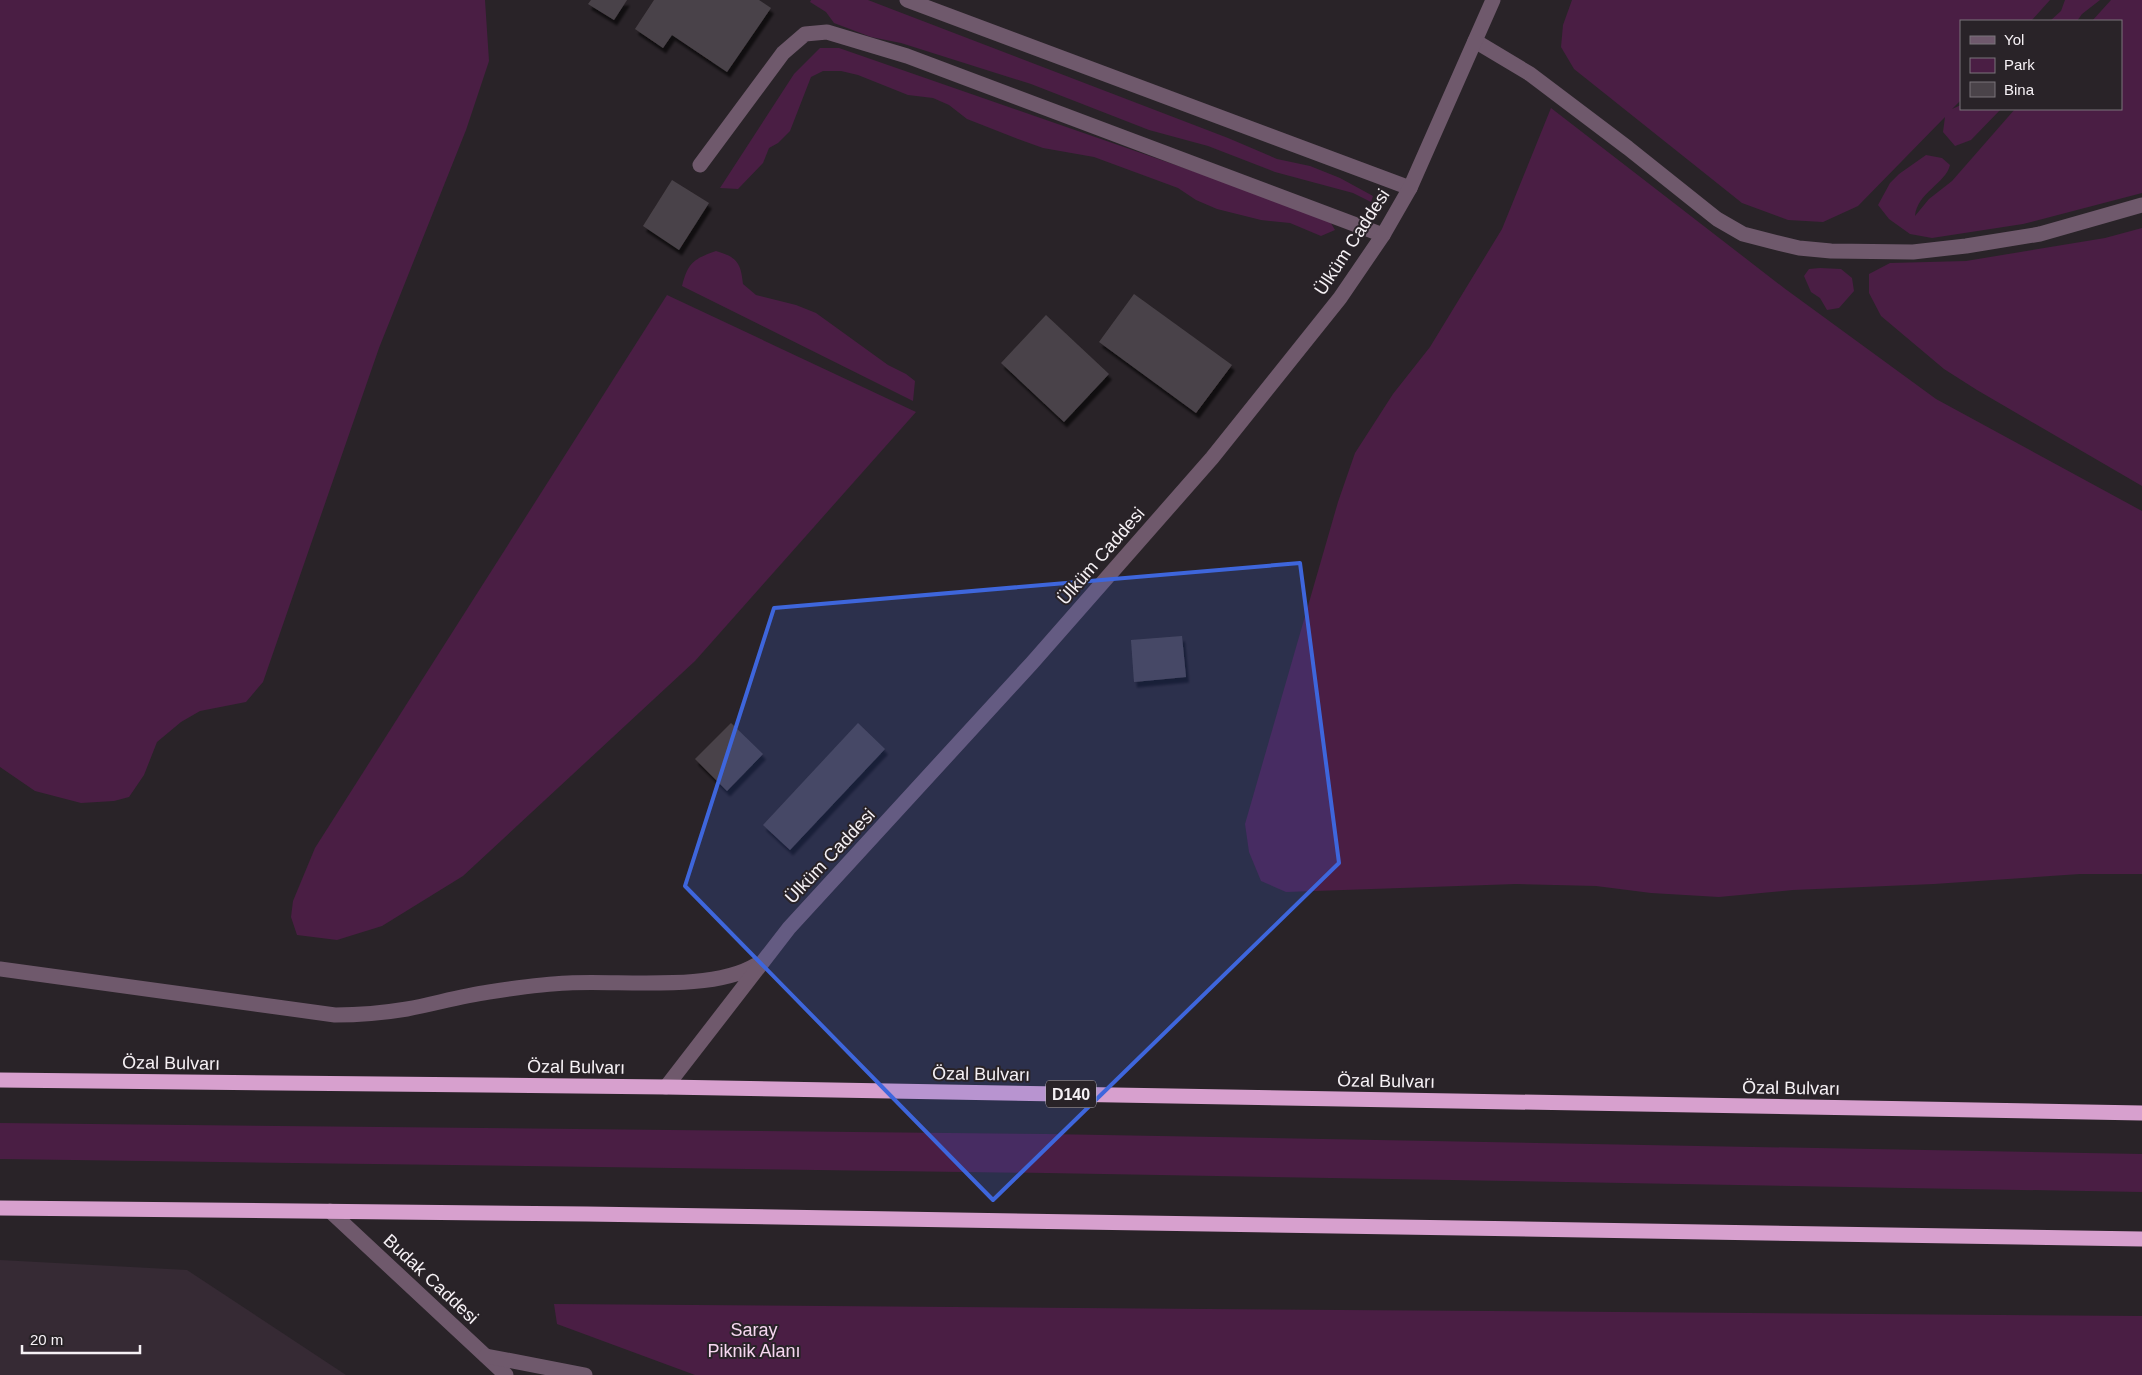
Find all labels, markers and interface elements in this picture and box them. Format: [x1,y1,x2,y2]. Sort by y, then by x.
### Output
legend [1960,20,2122,110]
text: Yol [2004,31,2024,48]
text: Park [2004,56,2035,73]
text: Bina [2004,81,2035,98]
street label: Ülküm Caddesi [1310,185,1394,299]
street label: Ülküm Caddesi [1053,503,1149,609]
street label: Ülküm Caddesi [781,805,879,907]
street label: Özal Bulvarı [122,1052,220,1074]
street label: Özal Bulvarı [527,1056,625,1078]
street label: Özal Bulvarı [932,1063,1030,1085]
street label: Özal Bulvarı [1337,1070,1435,1092]
street label: Özal Bulvarı [1742,1077,1840,1099]
road number: D140 [1046,1080,1096,1108]
street label: Budak Caddesi [380,1230,482,1328]
park label: Saray Piknik Alanı [707,1320,801,1361]
scale bar [22,1322,140,1354]
text: 20 m [30,1331,63,1348]

